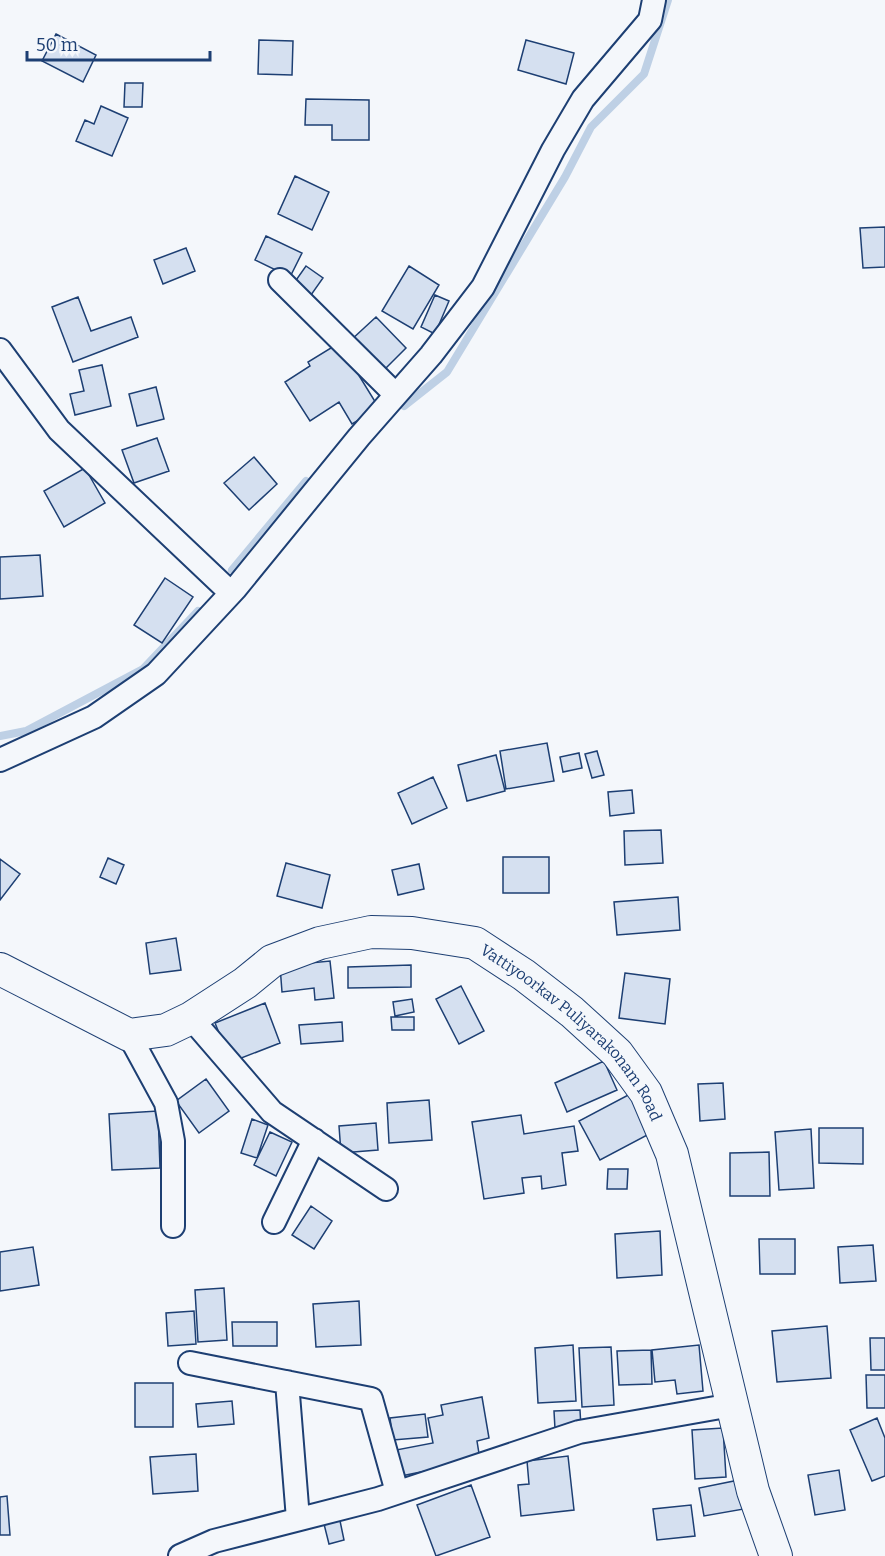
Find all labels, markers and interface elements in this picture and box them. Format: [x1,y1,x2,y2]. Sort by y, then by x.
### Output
scale bar [27,24,210,62]
text: 50 m [36,34,78,56]
street label: Vattiyoorkav Puliyarakonam Road [477,940,666,1124]

